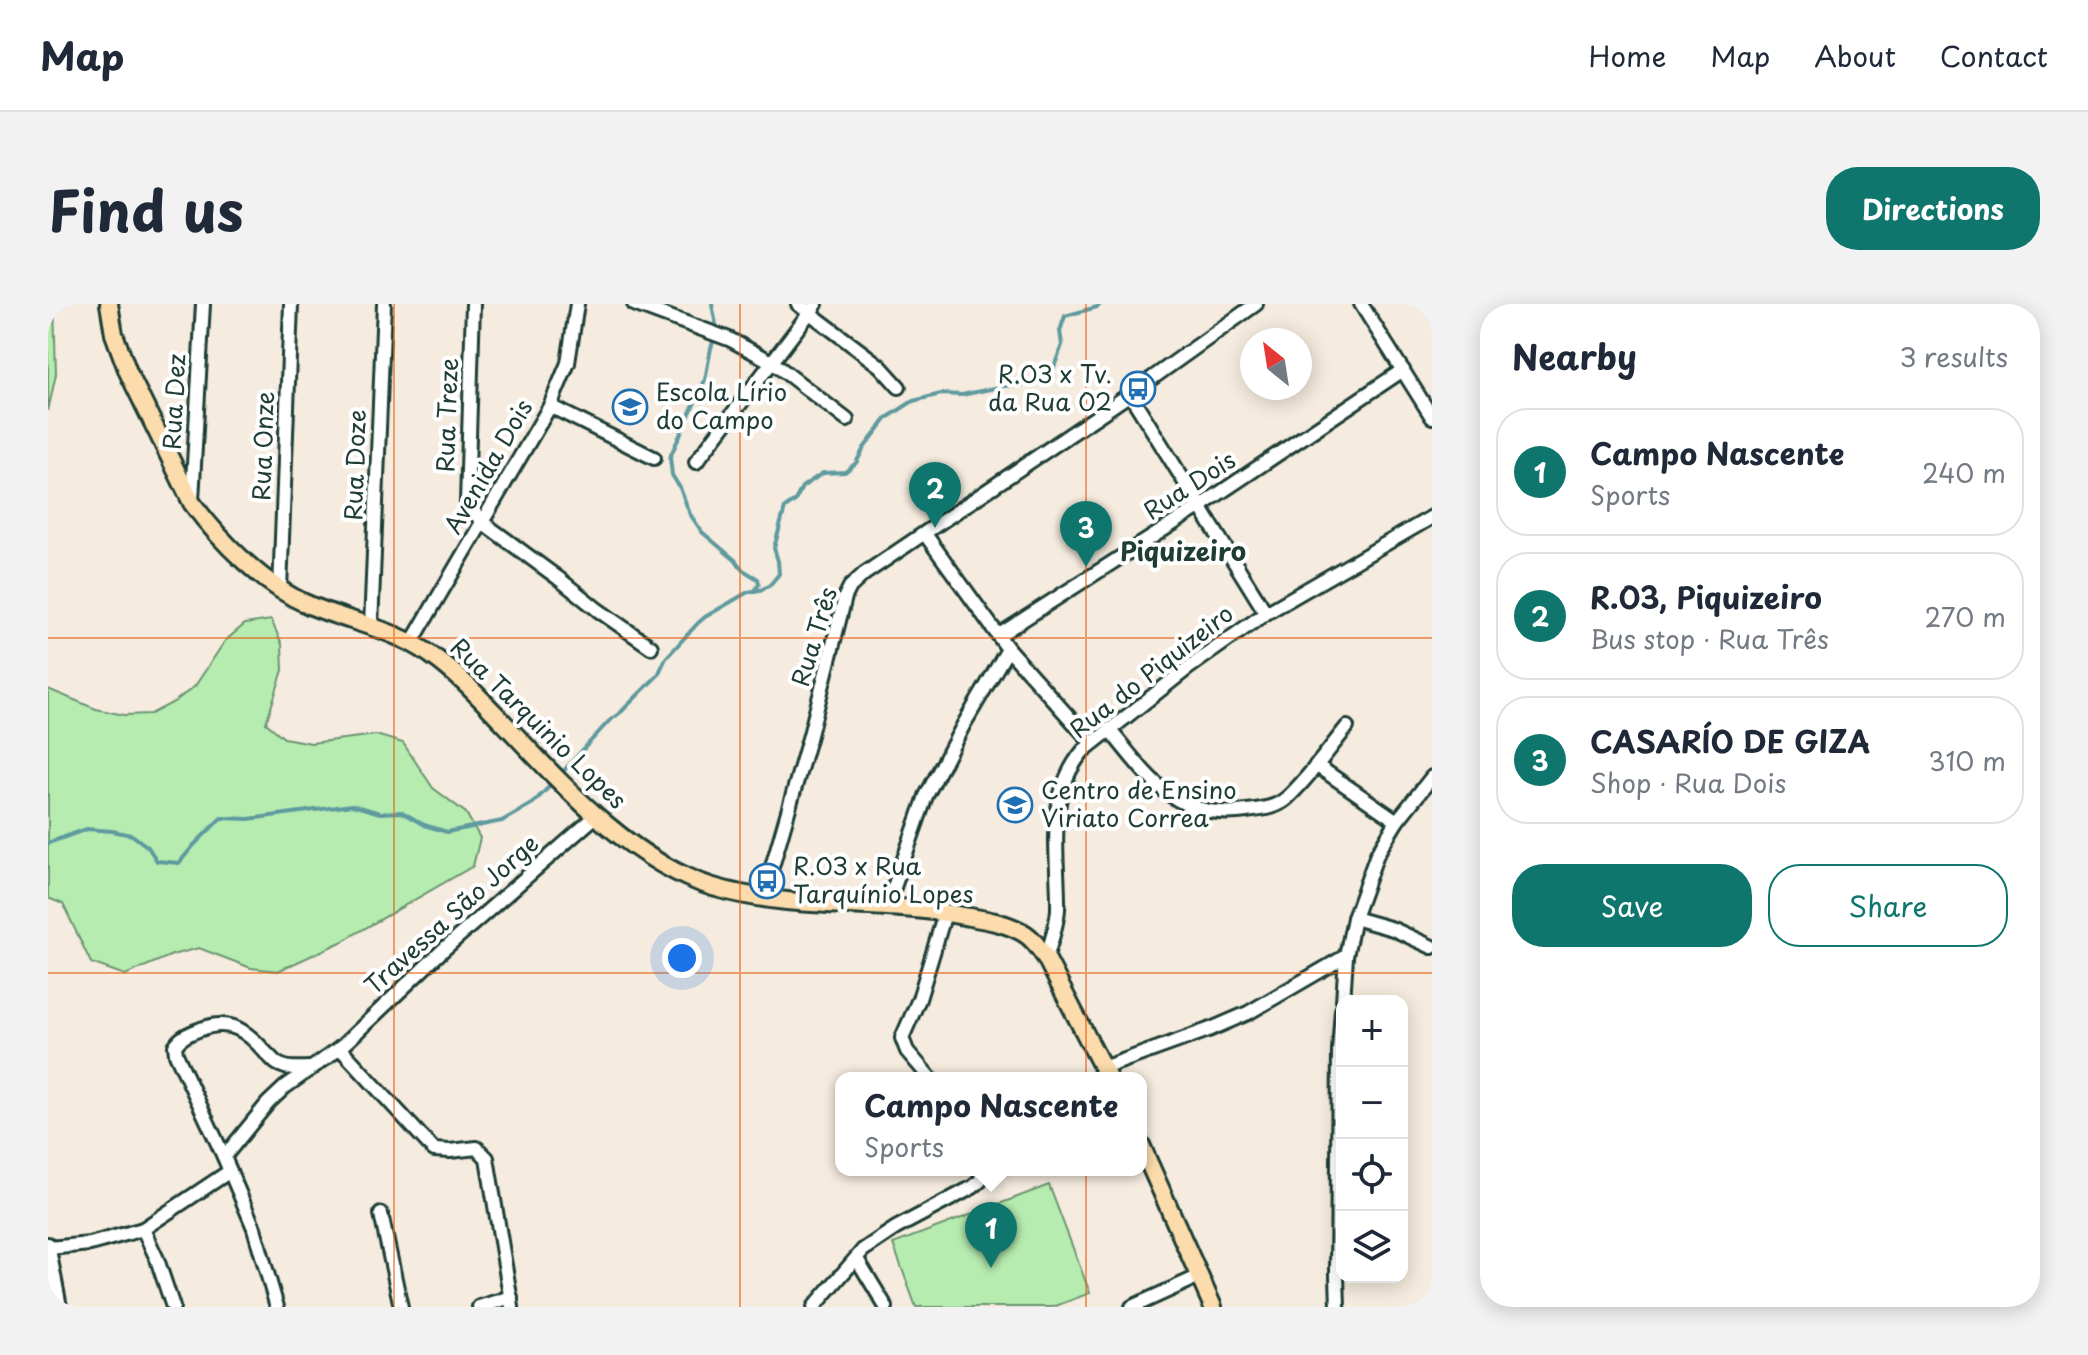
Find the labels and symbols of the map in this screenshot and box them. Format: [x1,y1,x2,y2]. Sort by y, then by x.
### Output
north arrow [1240,328,1312,400]
street label: Rua Dez [153,353,193,451]
place label: R.03 x Tv. da Rua 02 [988,355,1112,419]
street label: Rua Treze [426,357,466,473]
bus stop icon: R.03 x Tv. da Rua 02 [1119,370,1157,408]
place label: Escola Lírio do Campo [656,373,787,437]
school or university icon: Escola Lírio do Campo [611,388,649,426]
street label: Rua Onze [242,391,282,501]
street label: Avenida Dois [434,392,540,540]
street label: Rua Doze [334,409,374,521]
street label: Rua Dois [1136,441,1242,528]
pin: 2 [909,462,961,528]
pin: 3 [1060,501,1112,567]
district label: Piquizeiro [1120,531,1246,570]
street label: Rua Três [781,582,845,690]
street label: Rua do Piquizeiro [1061,595,1240,746]
street label: Rua Tarquinio Lopes [443,629,636,816]
place label: Centro de Ensino Viriato Correa [1041,771,1236,835]
school or university icon: Centro de Ensino Viriato Correa [996,786,1034,824]
street label: Travessa São Jorge [355,825,546,1002]
place label: R.03 x Rua Tarquínio Lopes [793,847,973,911]
bus stop icon: R.03 x Rua Tarquínio Lopes [748,862,786,900]
your location [662,938,702,978]
pin: 1 [965,1202,1017,1268]

